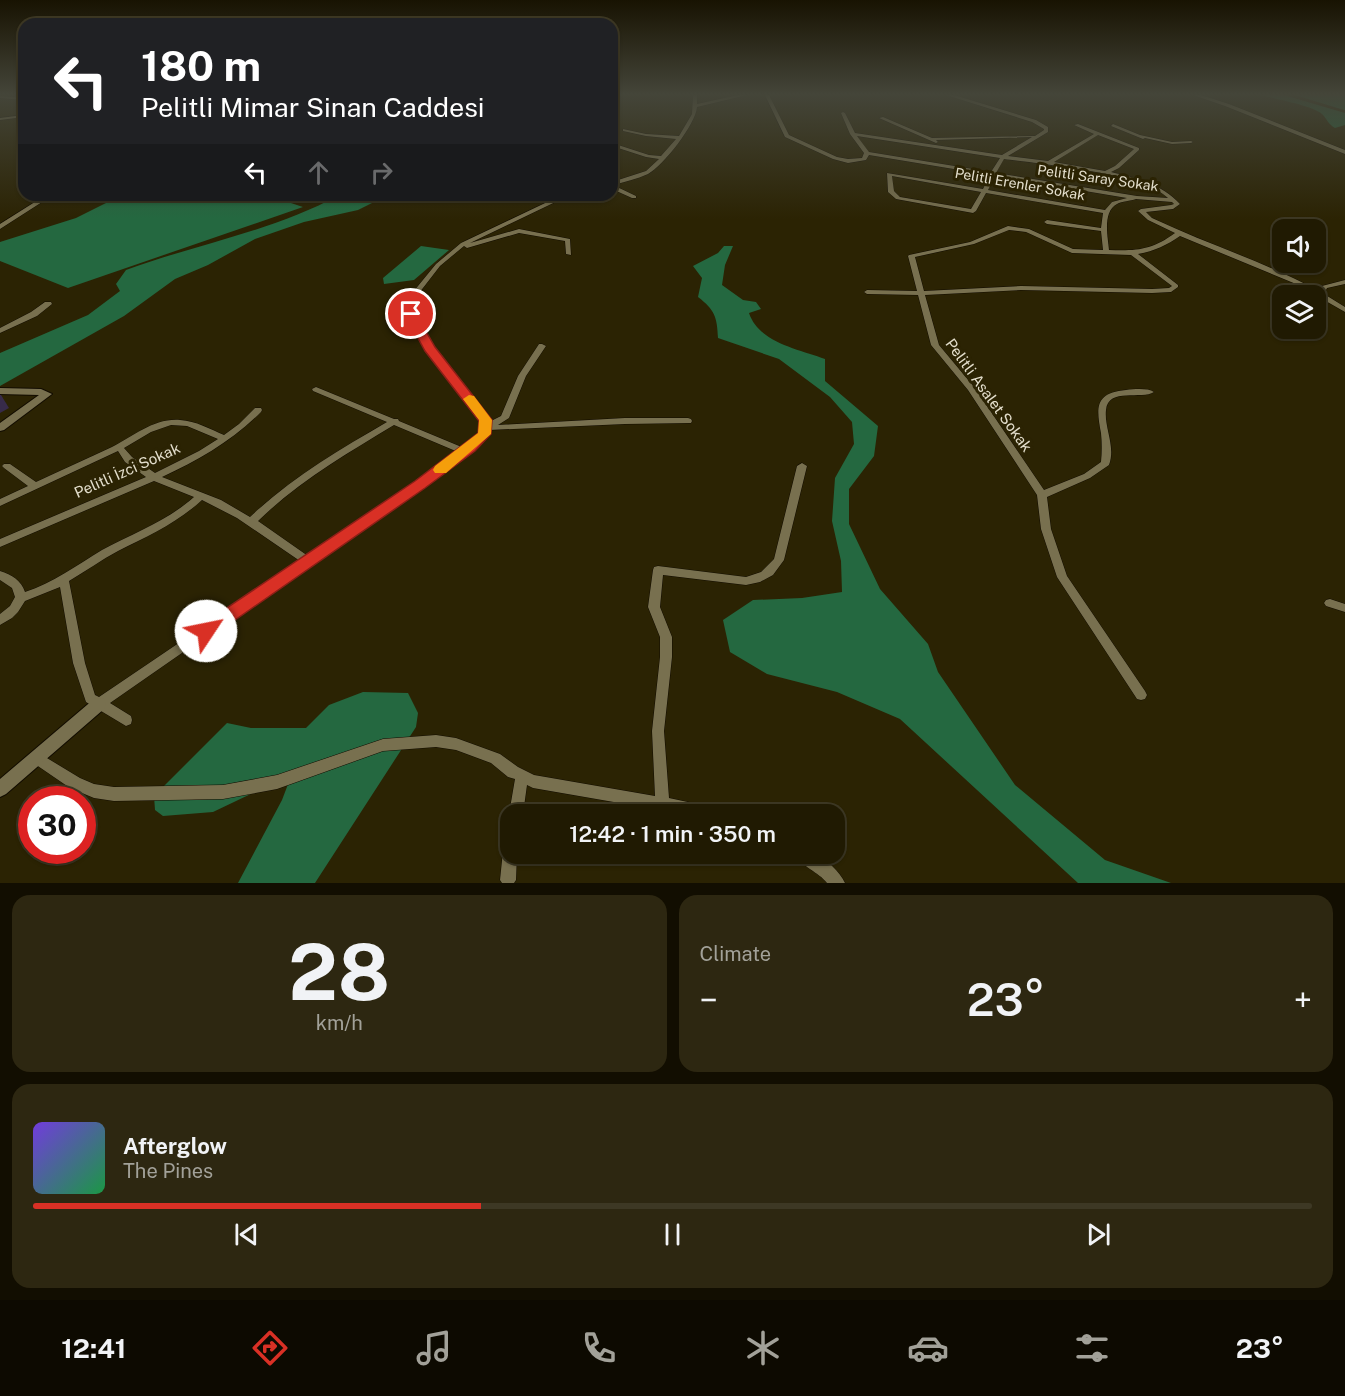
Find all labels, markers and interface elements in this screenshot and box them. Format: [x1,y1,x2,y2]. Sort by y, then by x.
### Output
text: 180 m [141,41,261,90]
icon: left [42,42,120,120]
text: Pelitli Mimar Sinan Caddesi [141,91,485,123]
icon: left [239,156,272,189]
icon: ahead [302,156,335,189]
icon: right [365,156,398,189]
street label: Pelitli Saray Sokak [1036,162,1160,194]
street label: Pelitli Erenler Sokak [954,165,1087,203]
map controls [1272,219,1326,339]
button: sound [1272,219,1326,273]
button: layers [1272,285,1326,339]
pin [385,288,436,339]
icon: arrive [394,297,427,330]
street label: Pelitli Asalet Sokak [942,335,1036,455]
street label: Pelitli İzci Sokak [71,438,183,501]
position arrow [174,599,238,663]
speed limit sign: 30 [18,786,96,864]
text: 12:42 · 1 min · 350 m [569,821,776,847]
text: 28 [288,926,390,1018]
text: Climate [700,942,771,966]
text: 23° [967,973,1045,1026]
text: − [700,981,718,1019]
text: + [1294,981,1312,1019]
text: km/h [316,1011,363,1035]
text: Afterglow [123,1133,227,1159]
text: The Pines [123,1159,213,1183]
icon: previous [230,1218,263,1251]
icon: pause [656,1218,689,1251]
icon: next [1082,1218,1115,1251]
icon: directions [249,1327,291,1369]
icon: music [413,1327,455,1369]
icon: phone [578,1327,620,1369]
icon: climate [742,1327,784,1369]
icon: car [907,1327,949,1369]
icon: filters [1071,1327,1113,1369]
text: 12:41 [61,1332,126,1364]
text: 23° [1236,1332,1284,1364]

